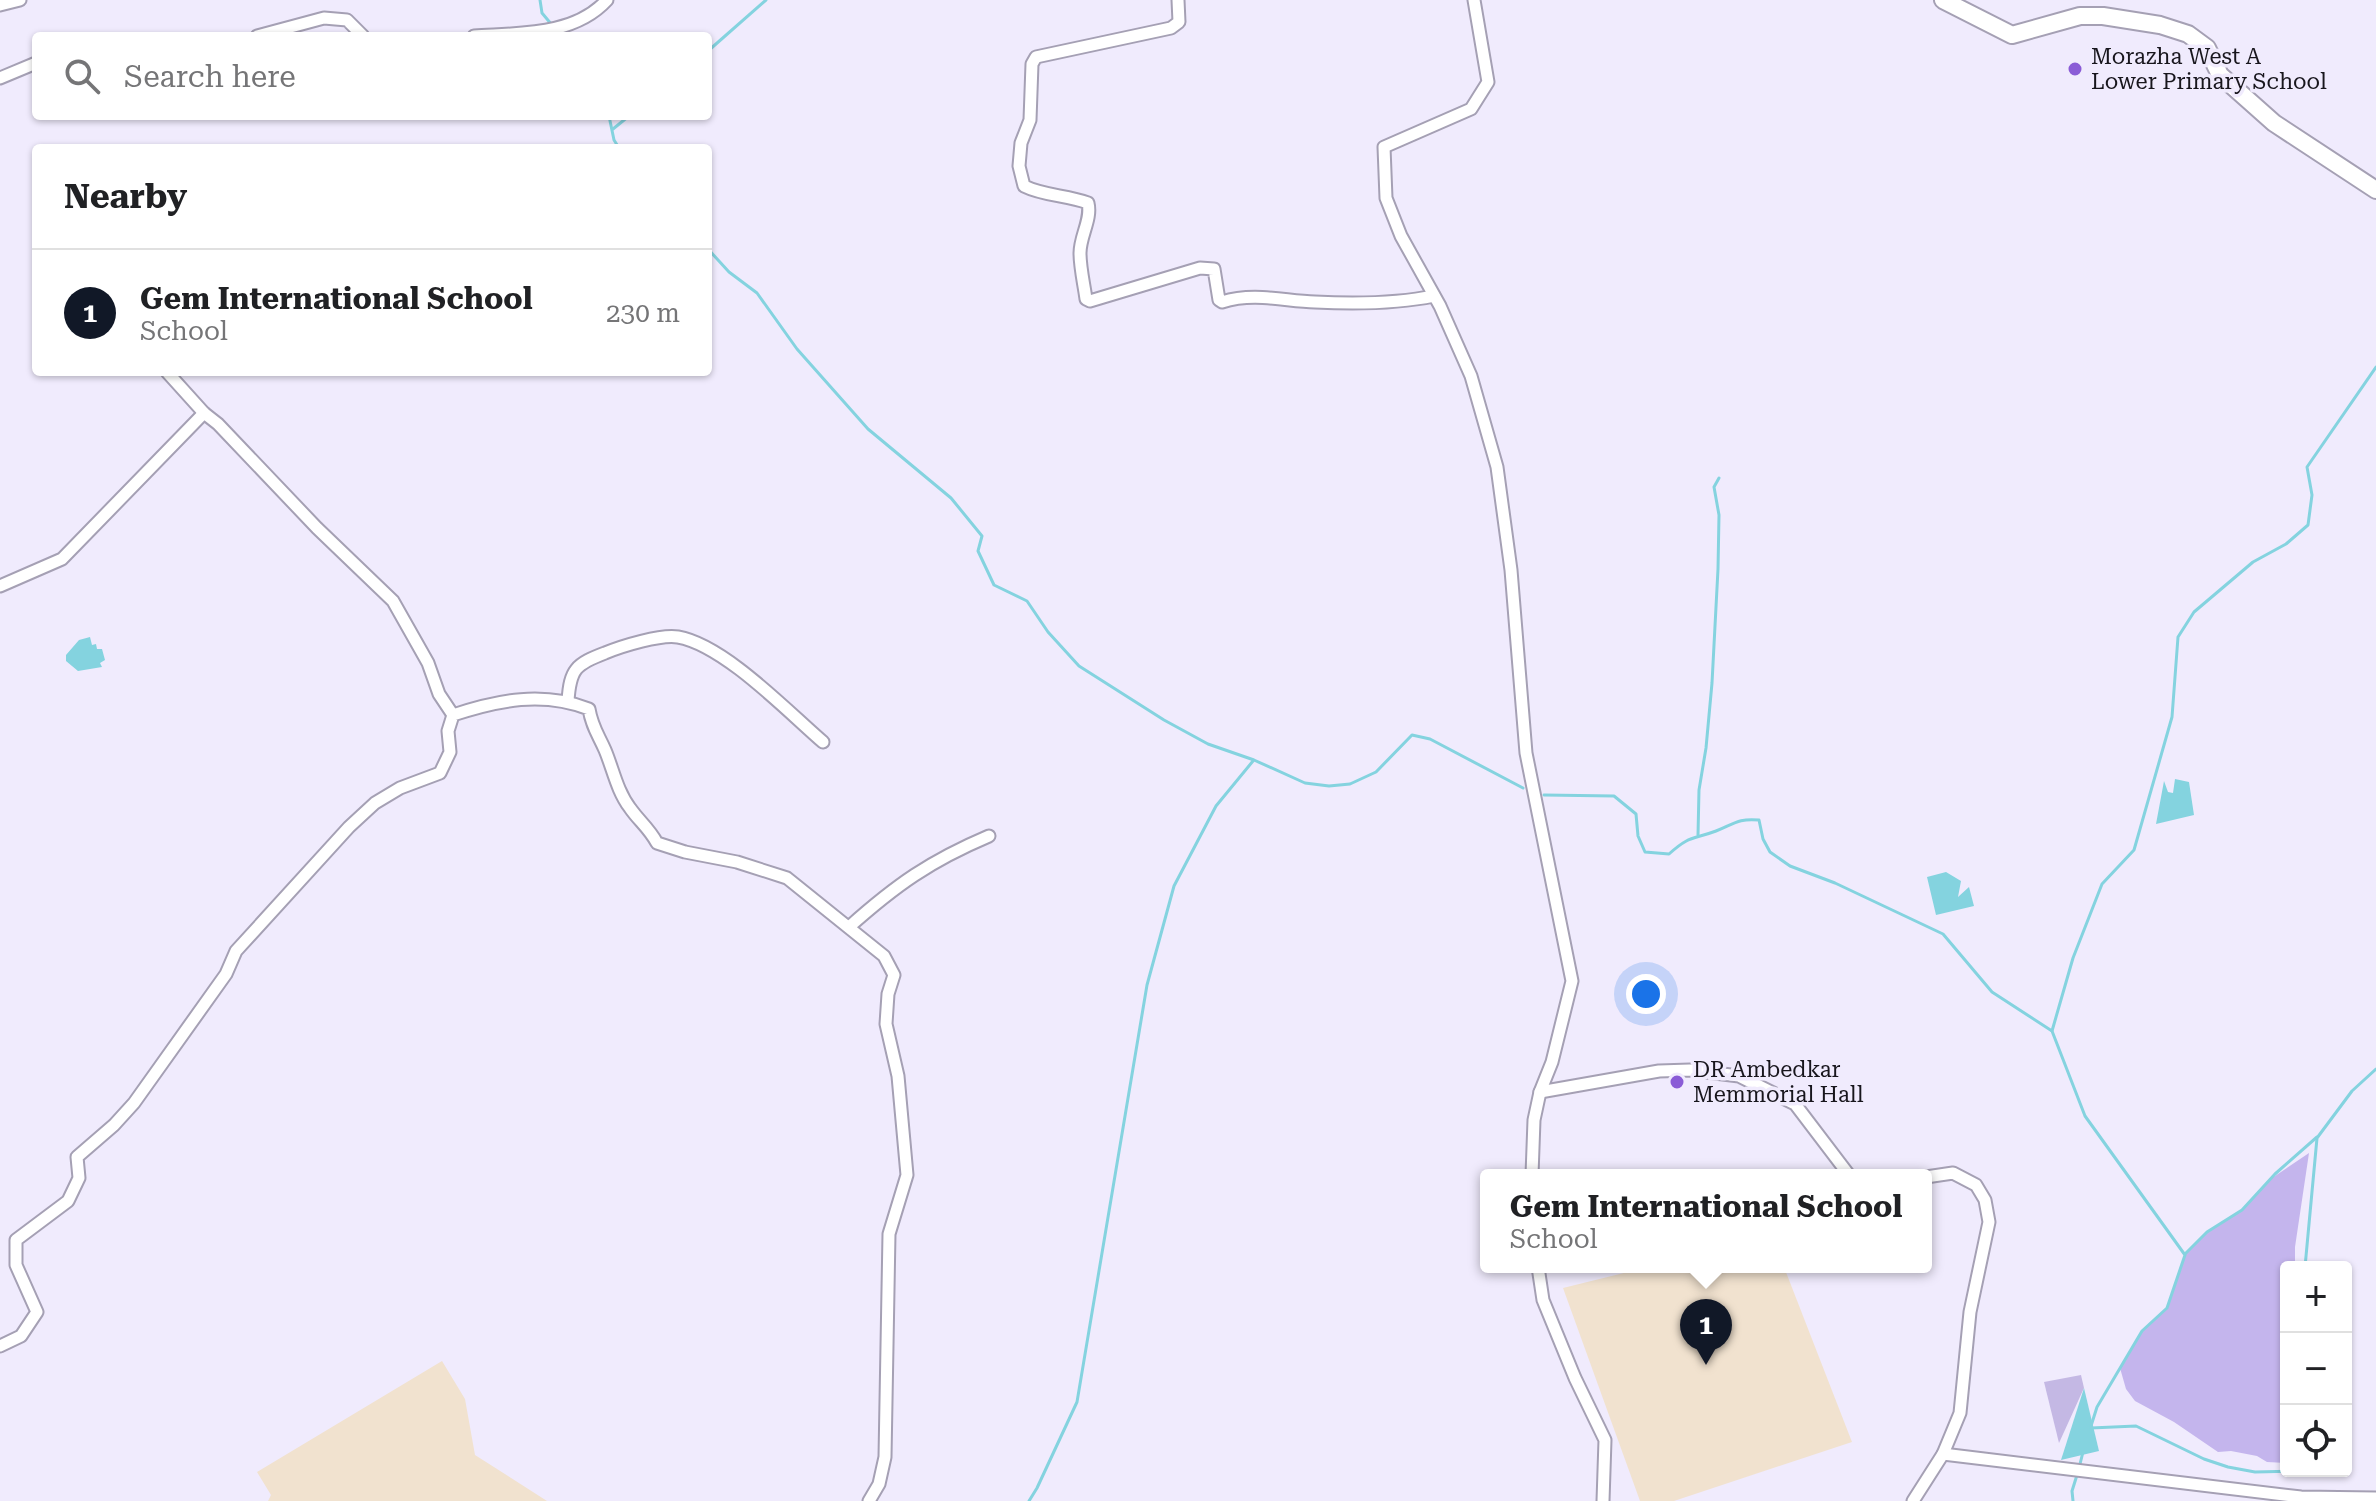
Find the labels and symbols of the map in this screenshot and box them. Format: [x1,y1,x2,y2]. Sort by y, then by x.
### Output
place label: Morazha West A Lower Primary School [2091,44,2327,94]
marker: Morazha West A Lower Primary School [2066,60,2084,78]
your location [1626,974,1666,1014]
place label: DR Ambedkar Memmorial Hall [1693,1057,1864,1107]
marker: DR Ambedkar Memmorial Hall [1668,1073,1686,1091]
pin: 1 [1680,1299,1732,1365]

